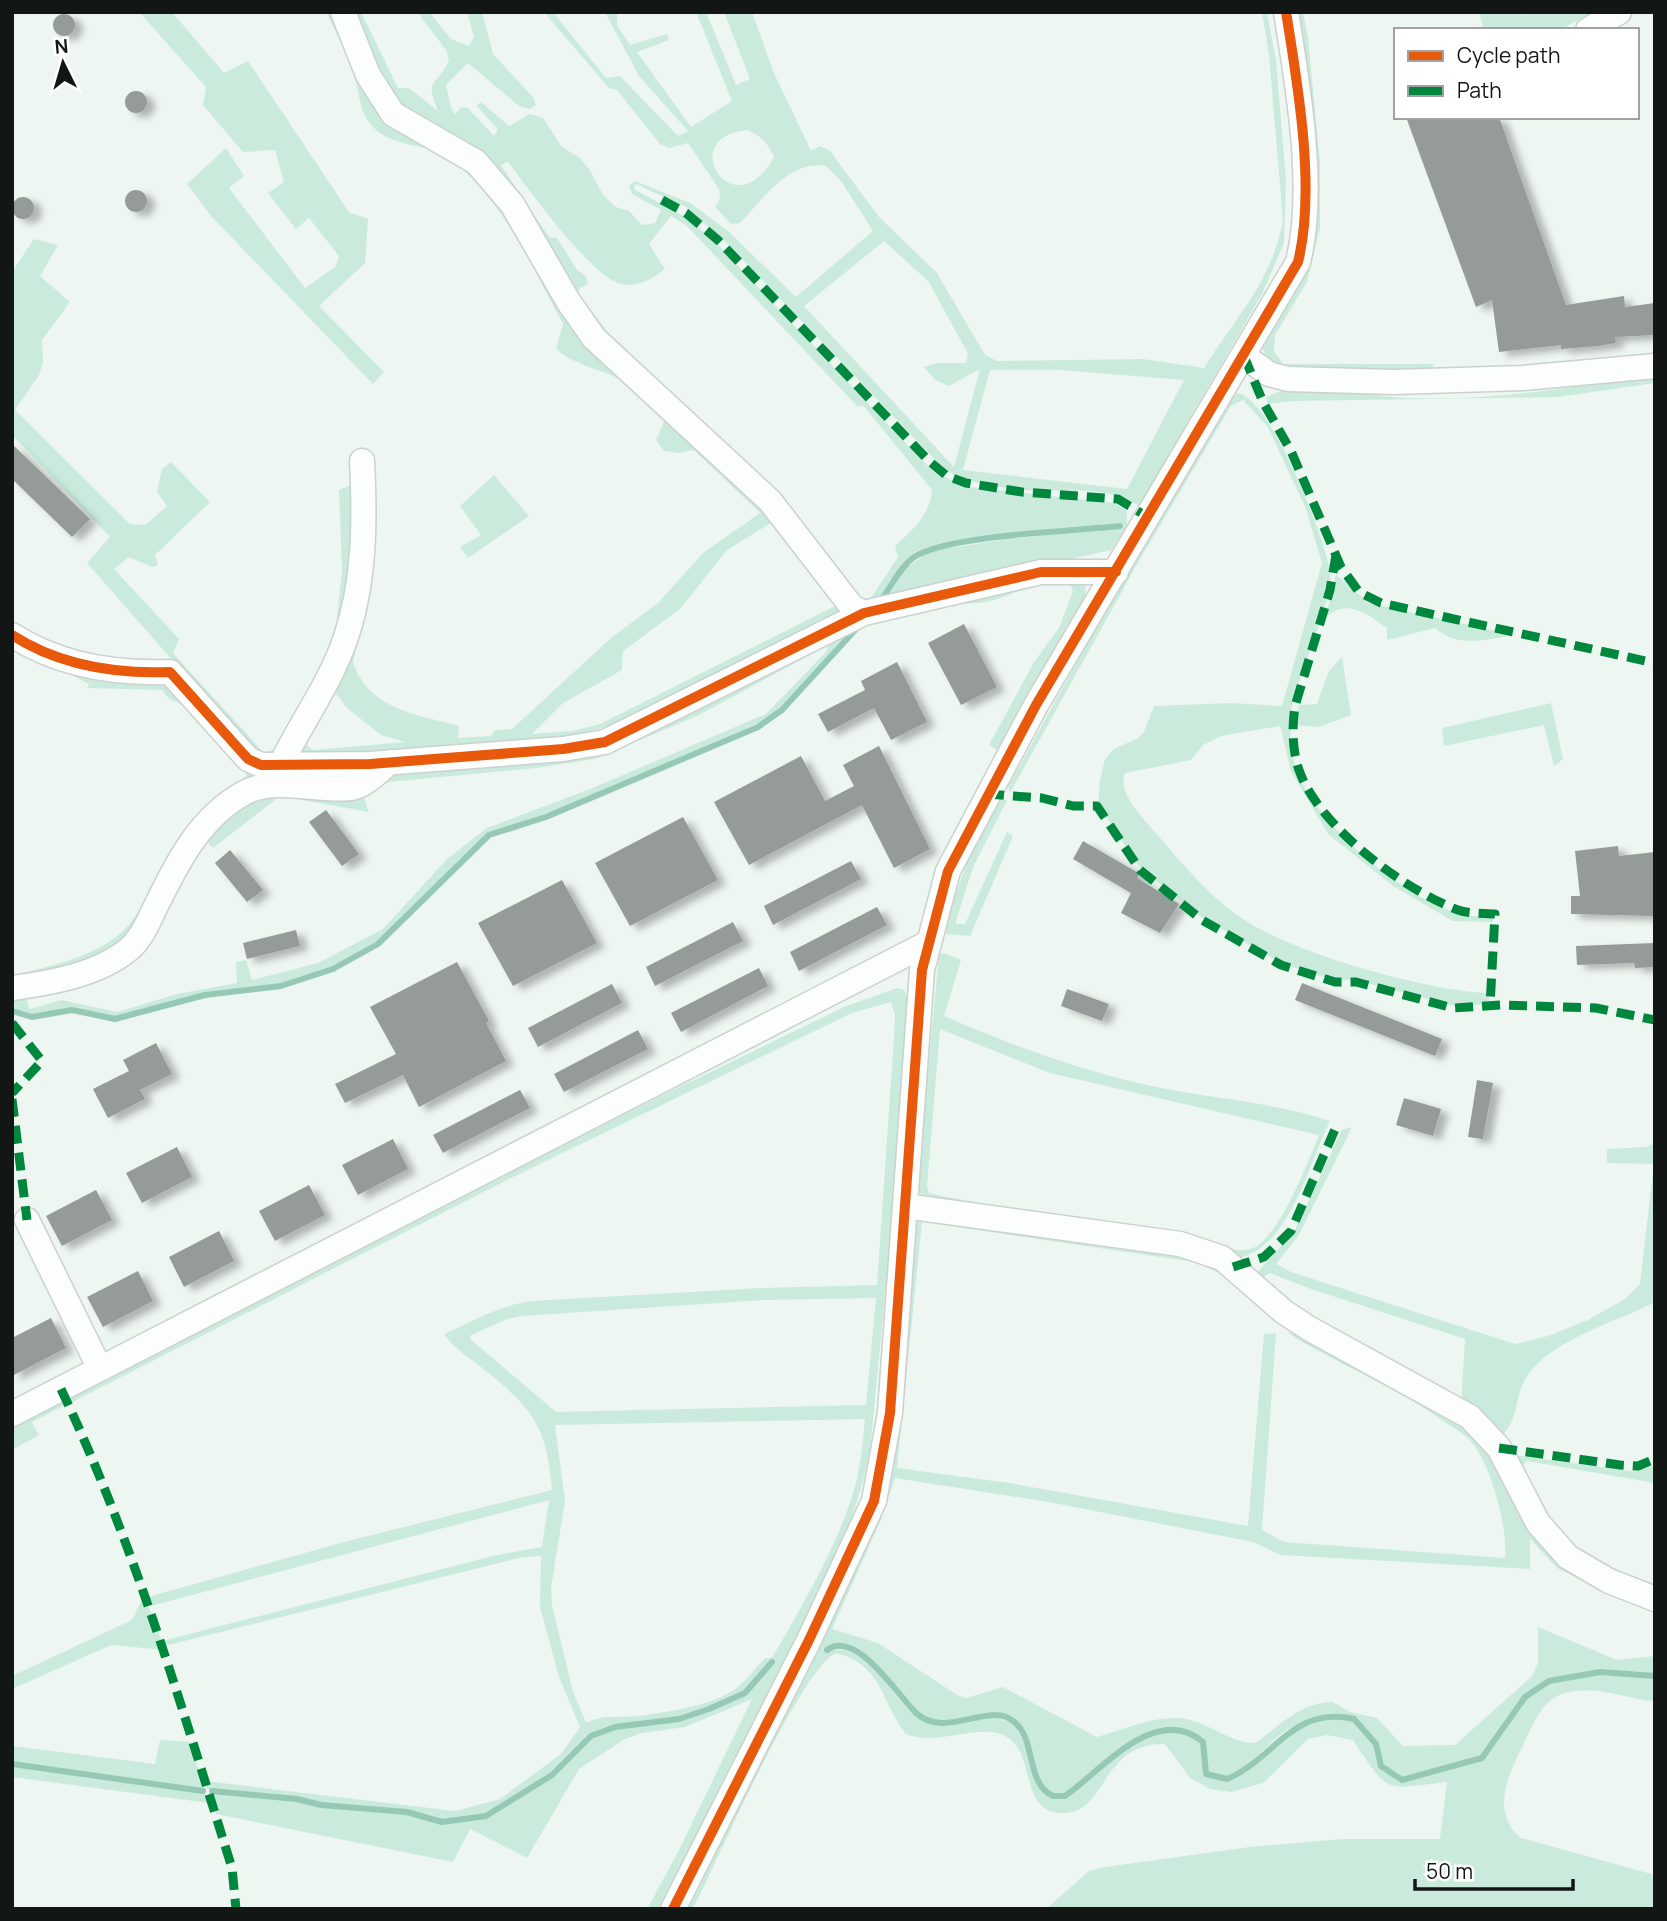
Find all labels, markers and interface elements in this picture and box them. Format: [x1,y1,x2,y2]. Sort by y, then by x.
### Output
north arrow [28,28,98,98]
legend [1394,28,1639,119]
text: N [54,33,69,60]
text: Cycle path [1457,41,1560,69]
text: Path [1457,76,1502,104]
scale bar [1415,1848,1572,1892]
text: 50 m [1426,1857,1473,1885]

